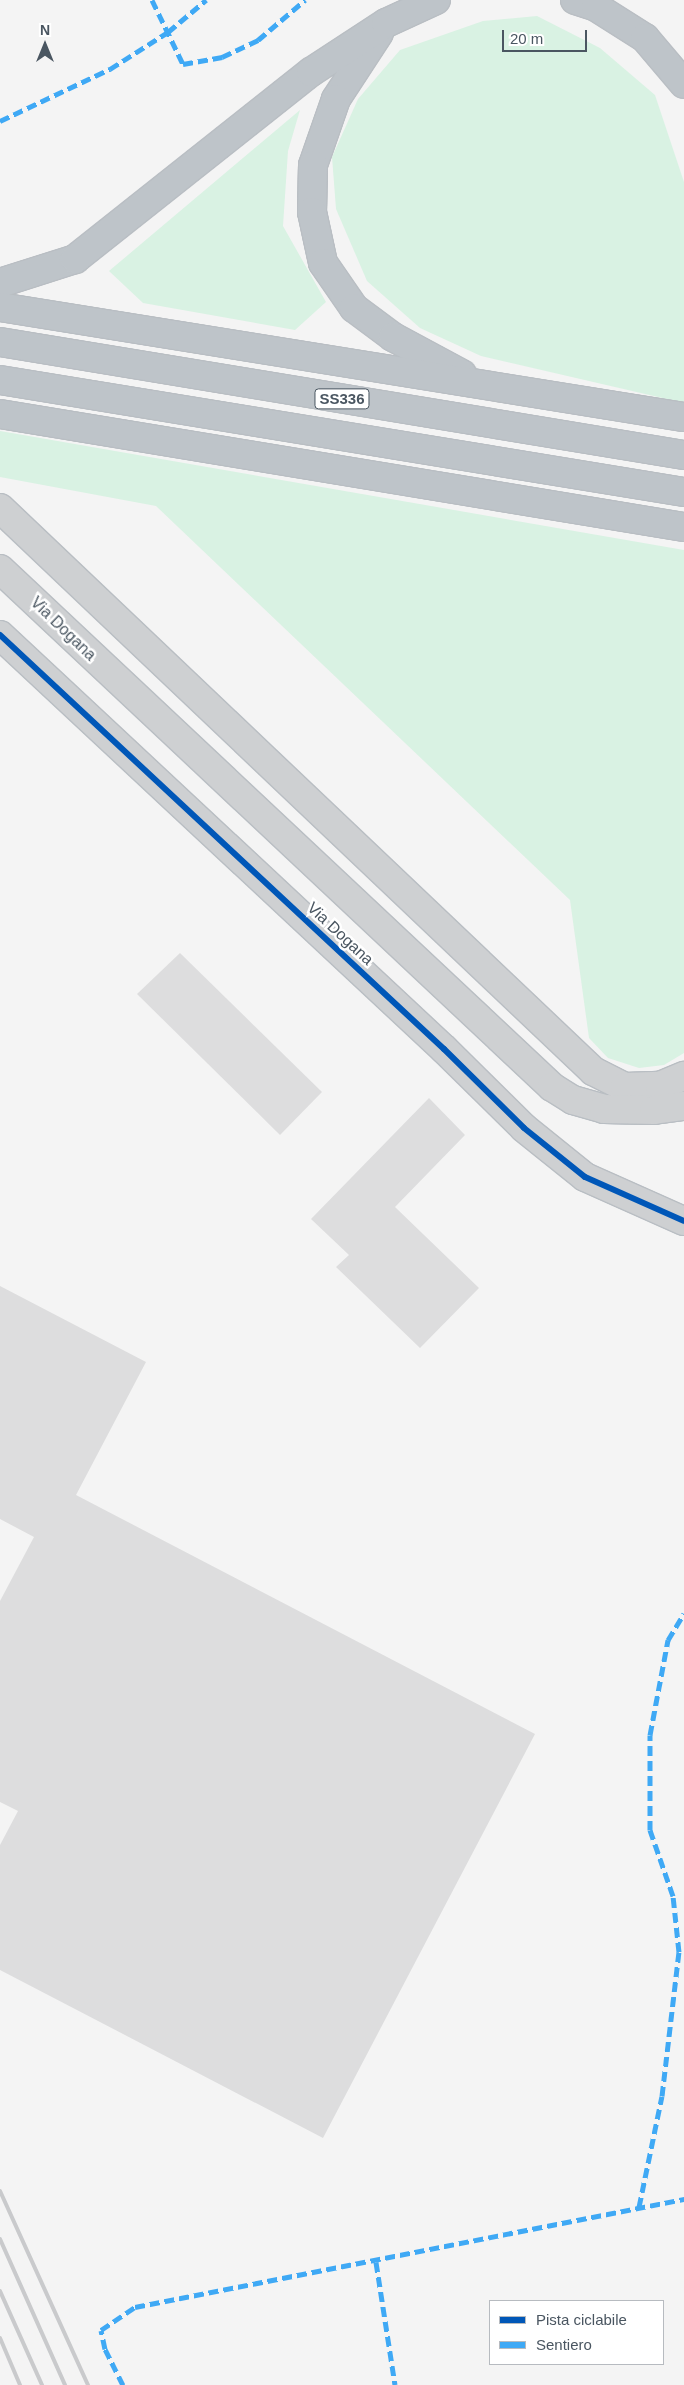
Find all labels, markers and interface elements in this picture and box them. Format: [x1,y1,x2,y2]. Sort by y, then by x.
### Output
north arrow [20,20,70,70]
scale bar [504,20,589,52]
text: N [40,22,50,38]
text: 20 m [510,30,543,47]
road number: SS336 [313,386,371,412]
street label: Via Dogana [26,593,100,665]
street label: Via Dogana [303,899,377,969]
legend [489,2300,664,2365]
text: Pista ciclabile [536,2311,627,2328]
text: Sentiero [536,2336,592,2353]

